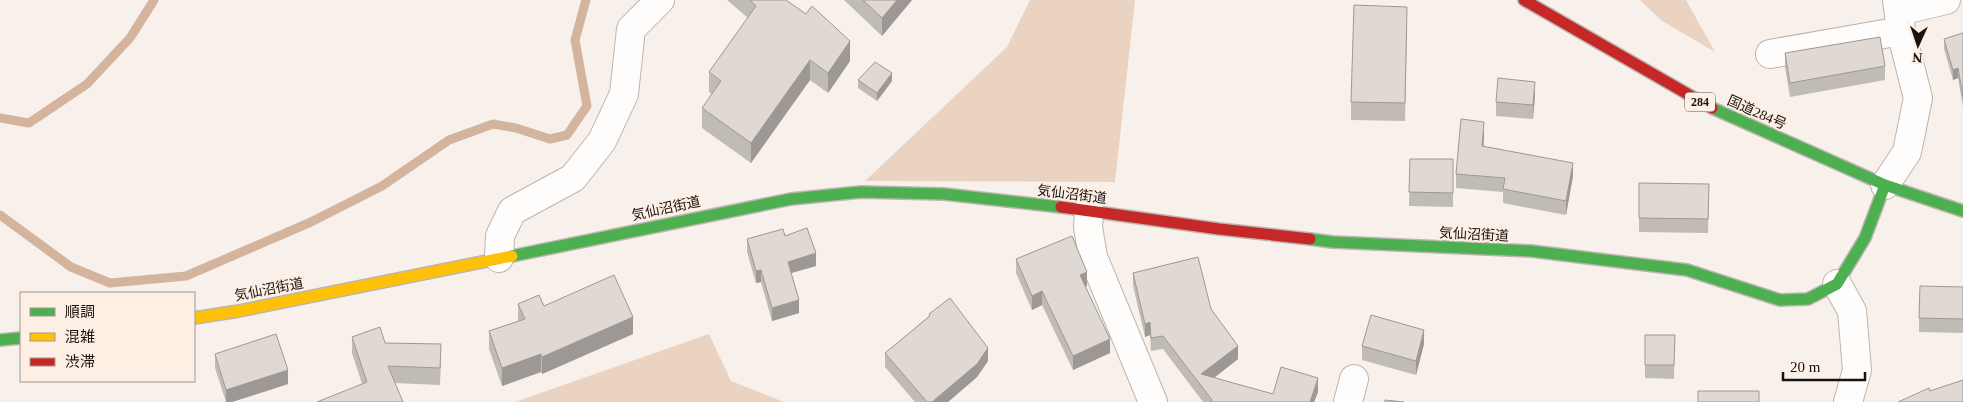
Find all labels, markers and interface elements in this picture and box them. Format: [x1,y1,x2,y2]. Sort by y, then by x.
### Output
north arrow [1893,20,1943,70]
text: N [1912,50,1923,65]
road number: 284 [1685,92,1715,111]
street label: 国道284号 [1725,93,1789,132]
street label: 気仙沼街道 [1036,183,1108,206]
street label: 気仙沼街道 [630,194,702,223]
street label: 気仙沼街道 [1439,225,1509,244]
street label: 気仙沼街道 [233,275,305,304]
legend [20,292,195,382]
text: 順調 [65,304,95,320]
text: 混雑 [65,329,95,345]
scale bar [1783,350,1866,382]
text: 渋滞 [65,354,95,370]
text: 20 m [1790,359,1821,375]

